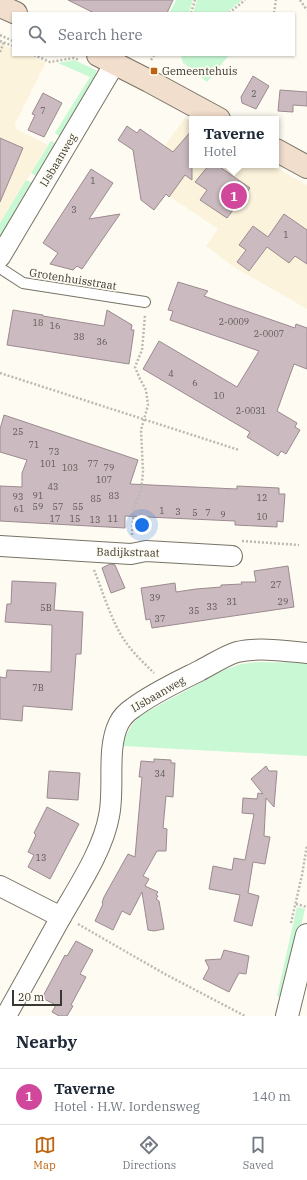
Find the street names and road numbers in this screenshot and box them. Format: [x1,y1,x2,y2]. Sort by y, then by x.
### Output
street label: IJsbaanweg [37,131,79,189]
street label: Grotenhuisstraat [28,265,118,293]
street label: Badijkstraat [96,544,160,560]
street label: IJsbaanweg [128,673,188,715]

